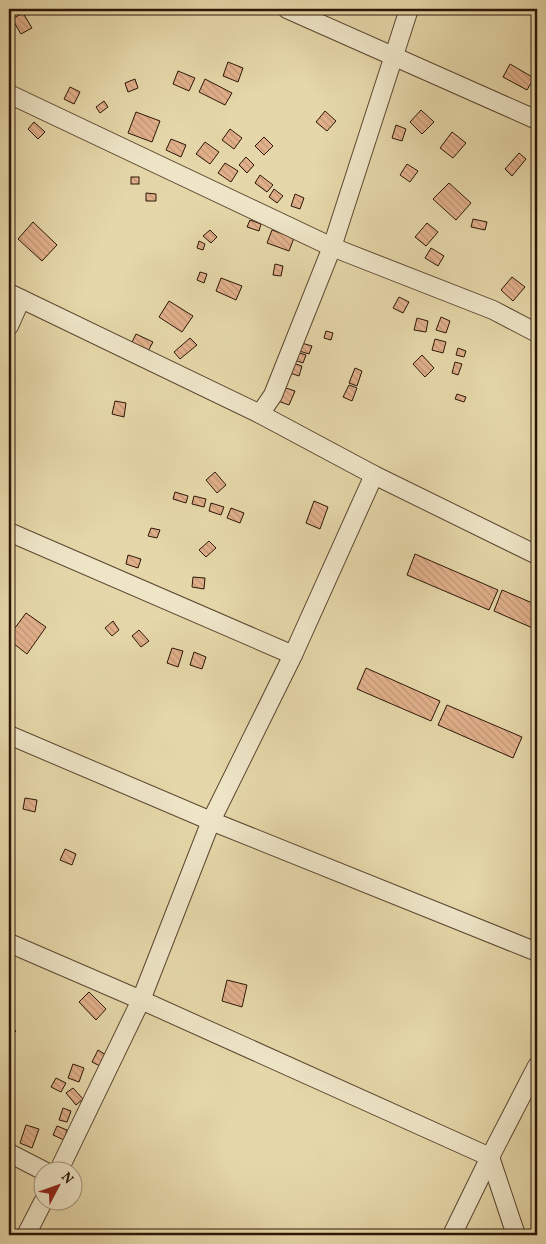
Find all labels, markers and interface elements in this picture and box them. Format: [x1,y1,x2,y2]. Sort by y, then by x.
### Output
north arrow [32,1162,82,1212]
text: N [56,1168,77,1189]

